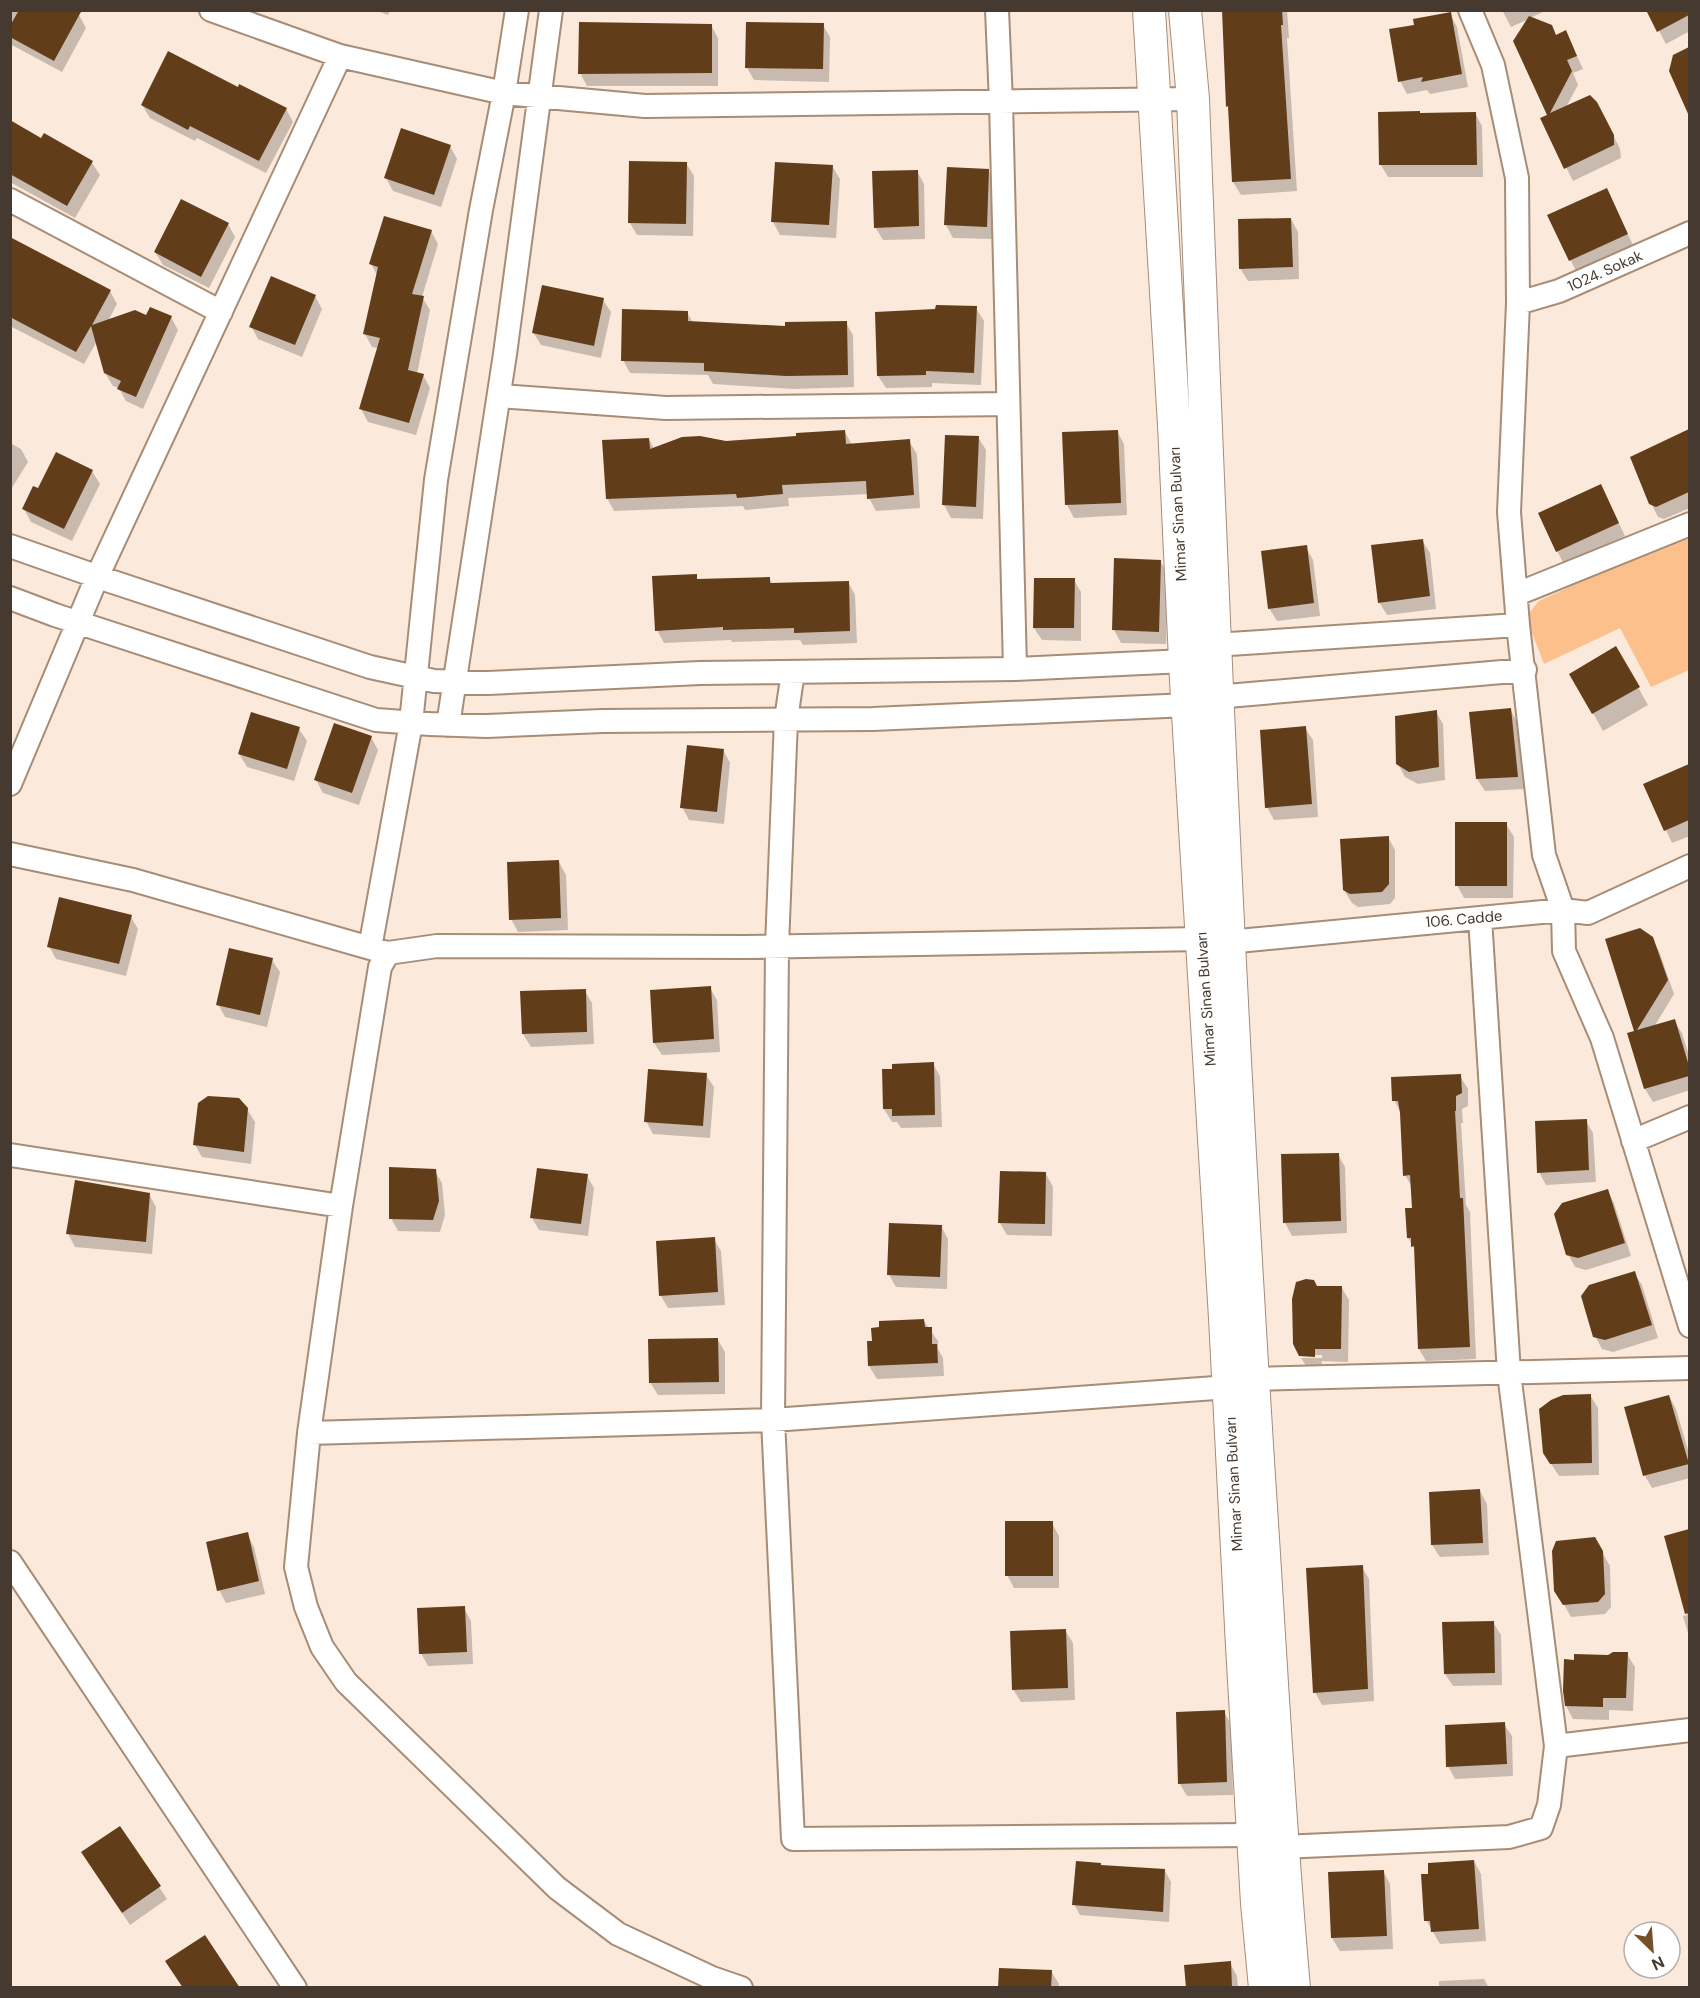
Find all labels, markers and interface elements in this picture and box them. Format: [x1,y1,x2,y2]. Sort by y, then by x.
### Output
street label: 1024. Sokak [1564,245,1646,296]
street label: Mimar Sinan Bulvarı [1164,446,1192,582]
street label: 106. Cadde [1425,906,1503,932]
street label: Mimar Sinan Bulvarı [1191,931,1221,1067]
street label: Mimar Sinan Bulvarı [1220,1416,1248,1552]
north arrow [1622,1920,1682,1980]
text: N [1648,1951,1668,1975]

